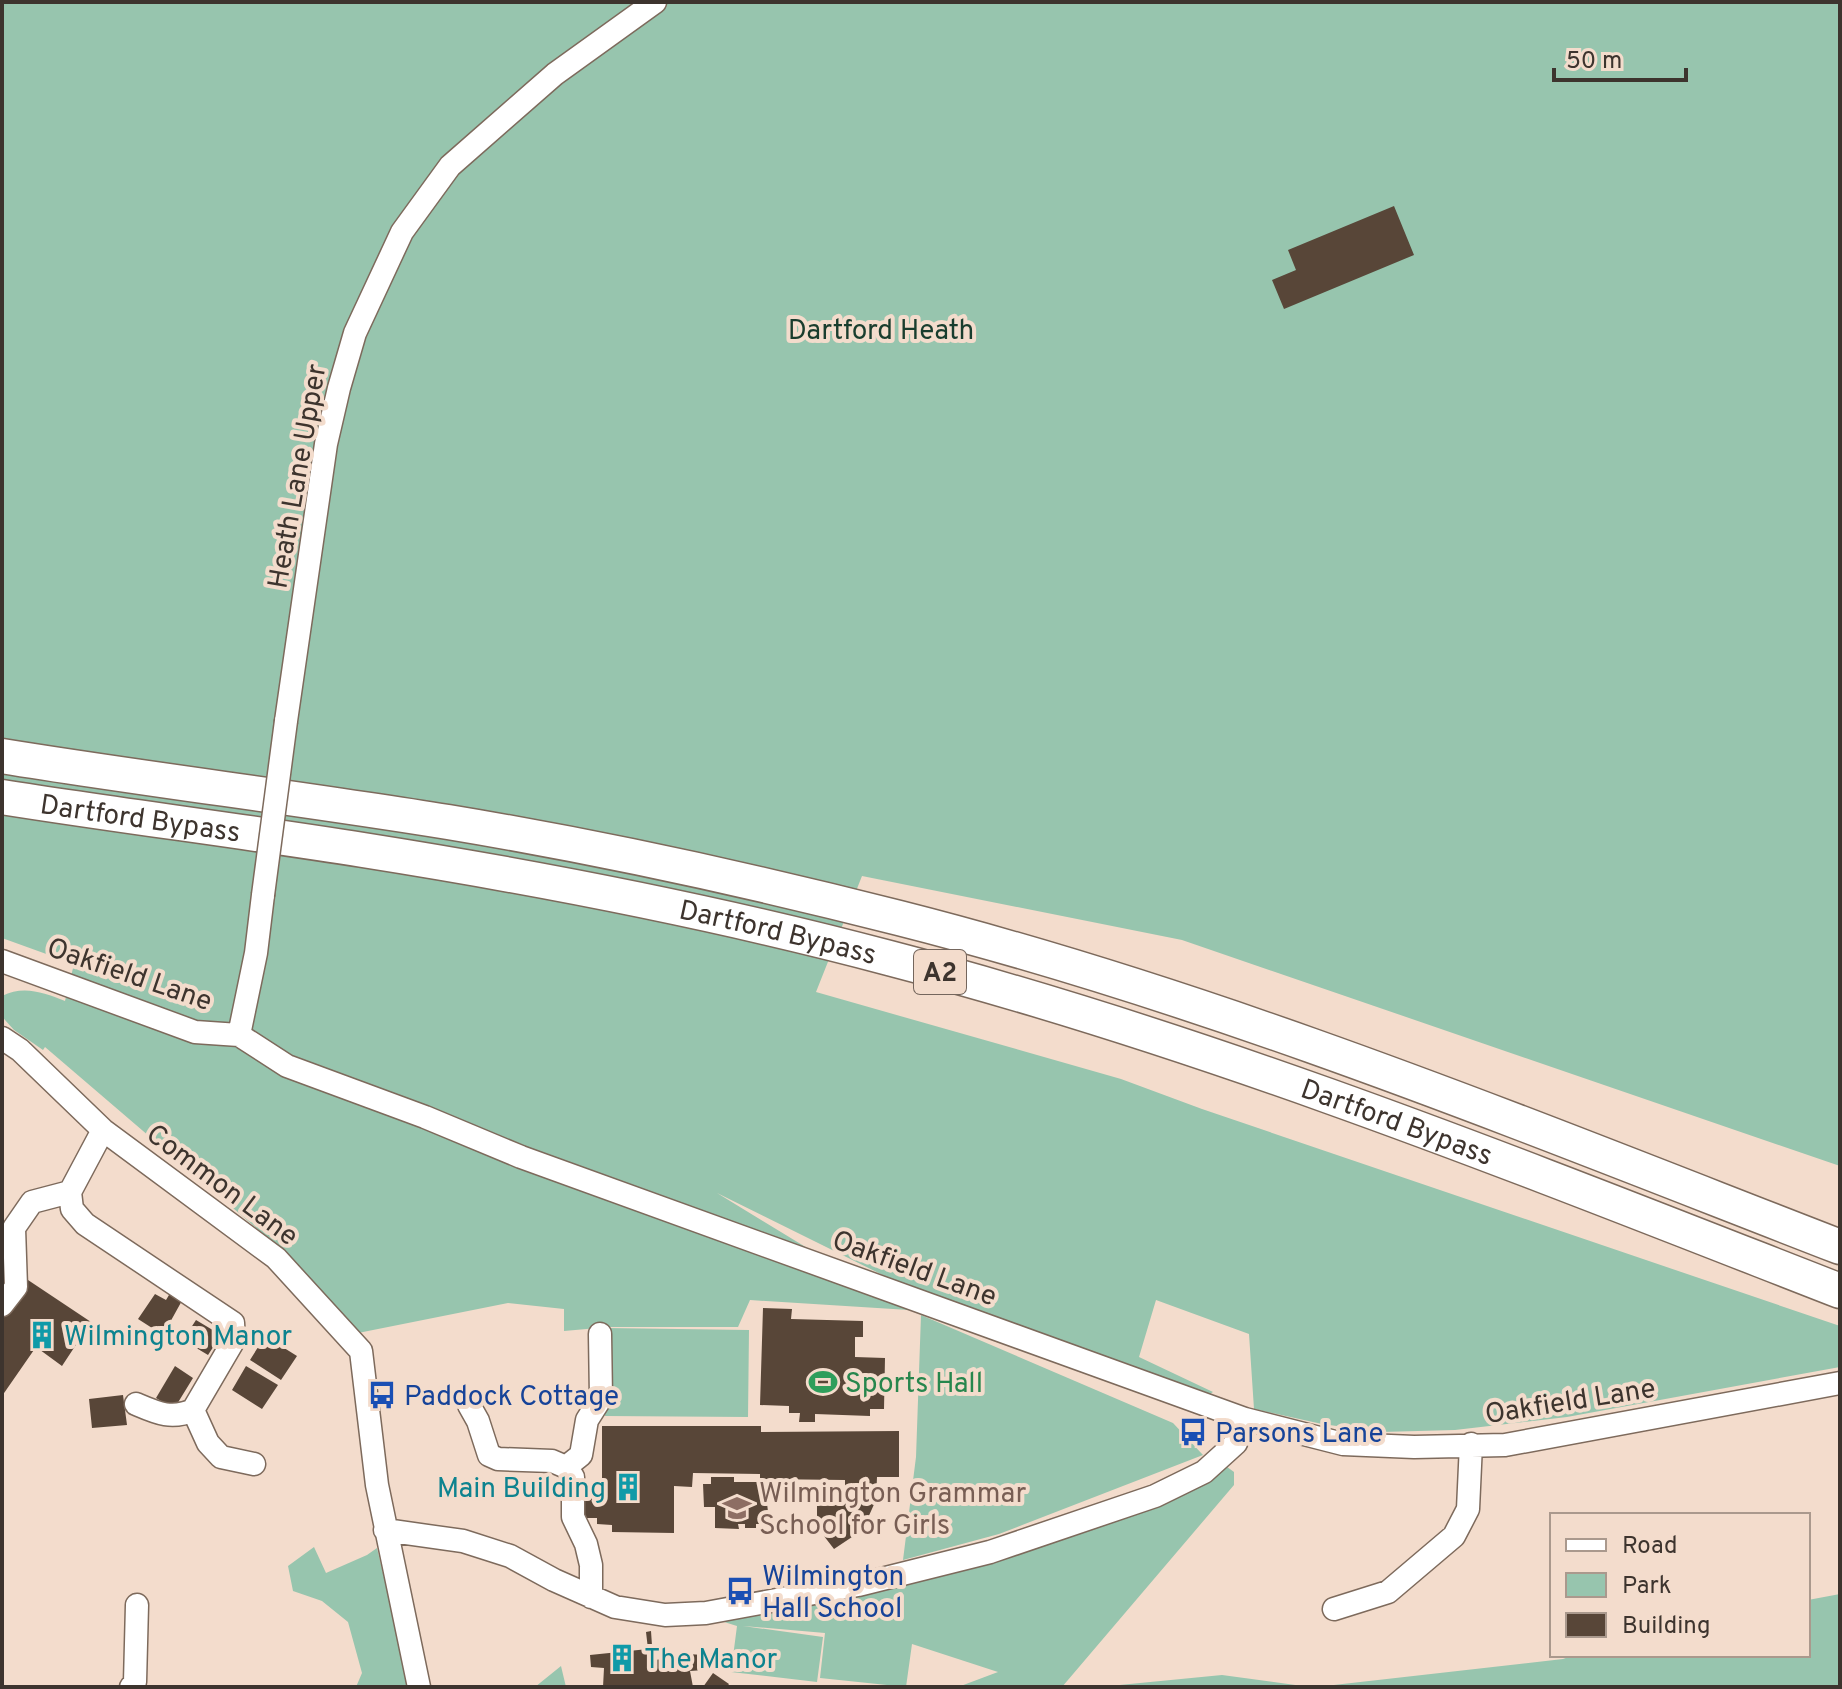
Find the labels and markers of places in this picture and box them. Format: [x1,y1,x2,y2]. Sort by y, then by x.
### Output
building icon: Wilmington Manor [27,1320,57,1350]
place label: Wilmington Manor [64,1320,292,1356]
sports icon: Sports Hall [808,1367,838,1397]
place label: Sports Hall [845,1367,983,1403]
bus stop icon: Paddock Cottage [367,1380,397,1410]
place label: Paddock Cottage [404,1380,619,1416]
bus stop icon: Parsons Lane [1178,1417,1208,1447]
place label: Parsons Lane [1215,1417,1384,1453]
place label: Main Building [437,1472,606,1508]
building icon: Main Building [613,1472,643,1502]
place label: Wilmington Grammar School for Girls [759,1477,1027,1545]
school or university icon: Wilmington Grammar School for Girls [722,1493,752,1523]
place label: Wilmington Hall School [762,1560,904,1628]
bus stop icon: Wilmington Hall School [725,1576,755,1606]
building icon: The Manor [607,1643,637,1673]
place label: The Manor [644,1643,778,1679]

